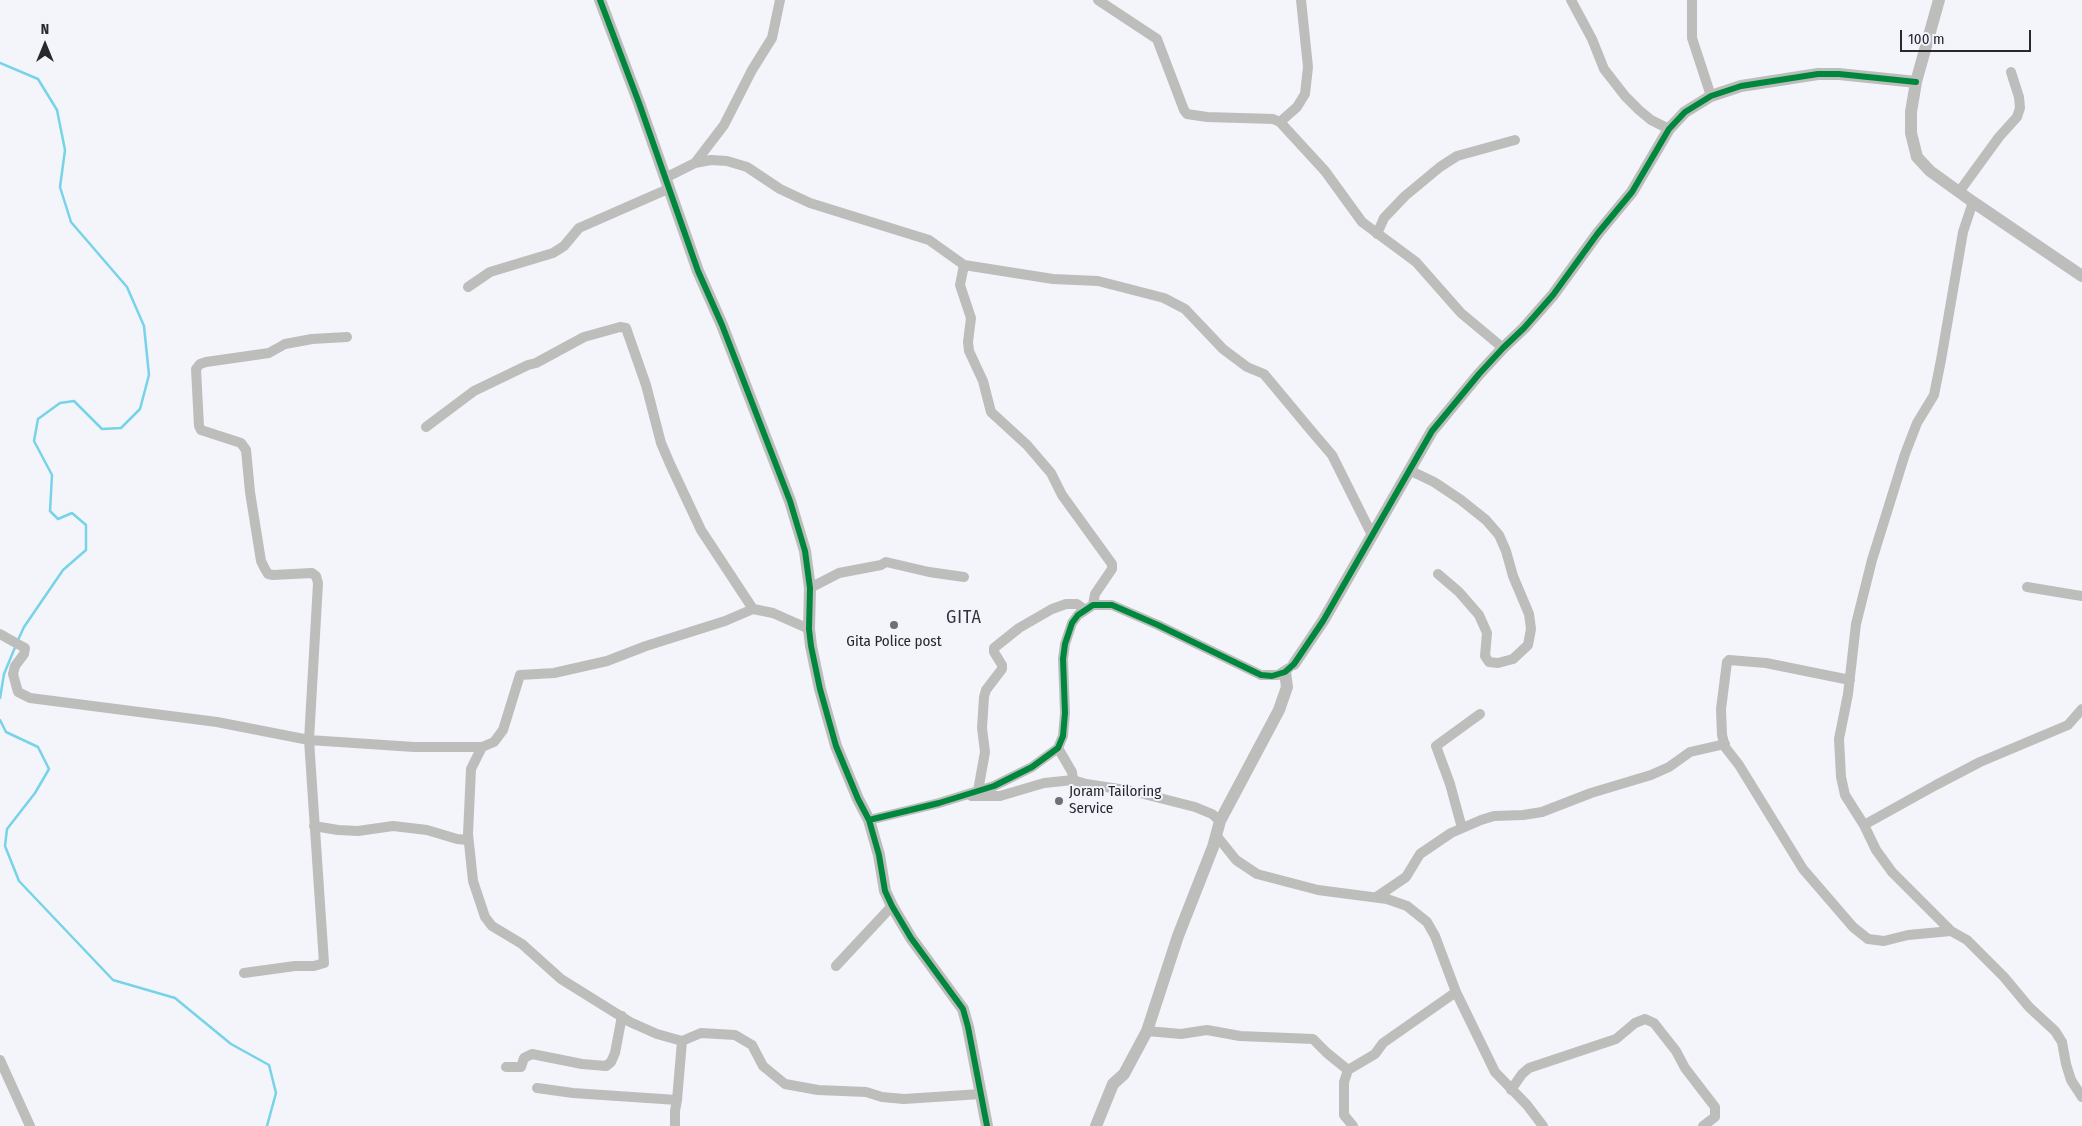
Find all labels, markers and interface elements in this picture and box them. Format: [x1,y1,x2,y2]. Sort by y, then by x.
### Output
north arrow [20,20,70,70]
scale bar [1902,20,2033,52]
text: N [41,21,49,38]
text: 100 m [1908,30,1945,48]
district label: GITA [946,607,982,629]
marker: Gita Police post [888,619,900,631]
place label: Gita Police post [846,633,942,651]
place label: Joram Tailoring Service [1069,783,1161,818]
marker: Joram Tailoring Service [1053,795,1065,807]

